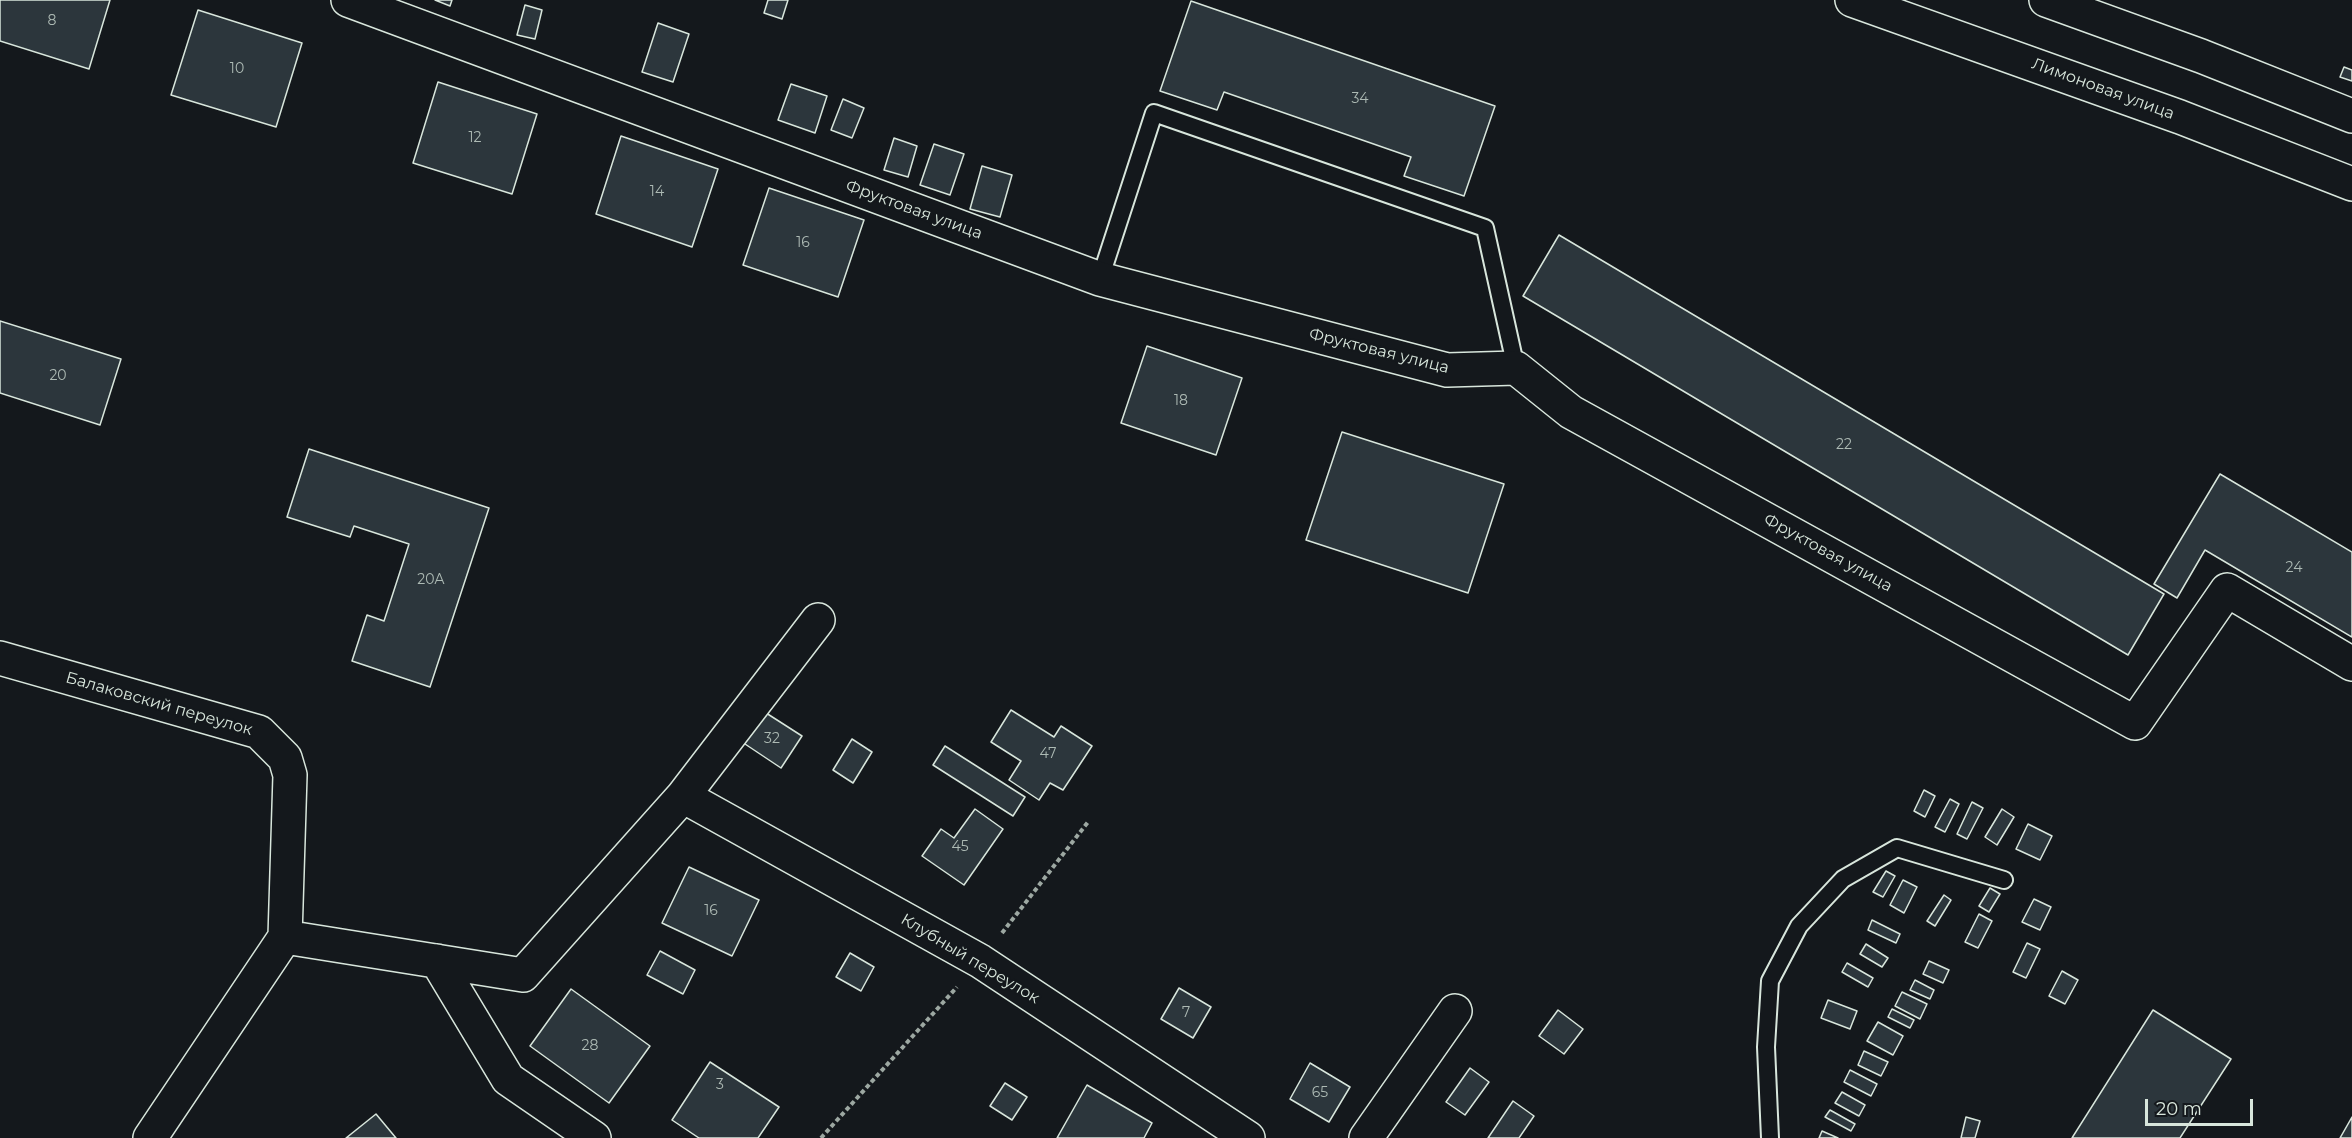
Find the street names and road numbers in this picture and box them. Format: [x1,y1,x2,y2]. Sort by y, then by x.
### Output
street label: Лимоновая улица [2029,54,2177,124]
street label: Фруктовая улица [843,176,985,244]
street label: Фруктовая улица [1307,324,1451,378]
street label: Фруктовая улица [1760,510,1896,596]
street label: Балаковский переулок [63,668,255,740]
street label: Клубный переулок [897,910,1043,1008]

